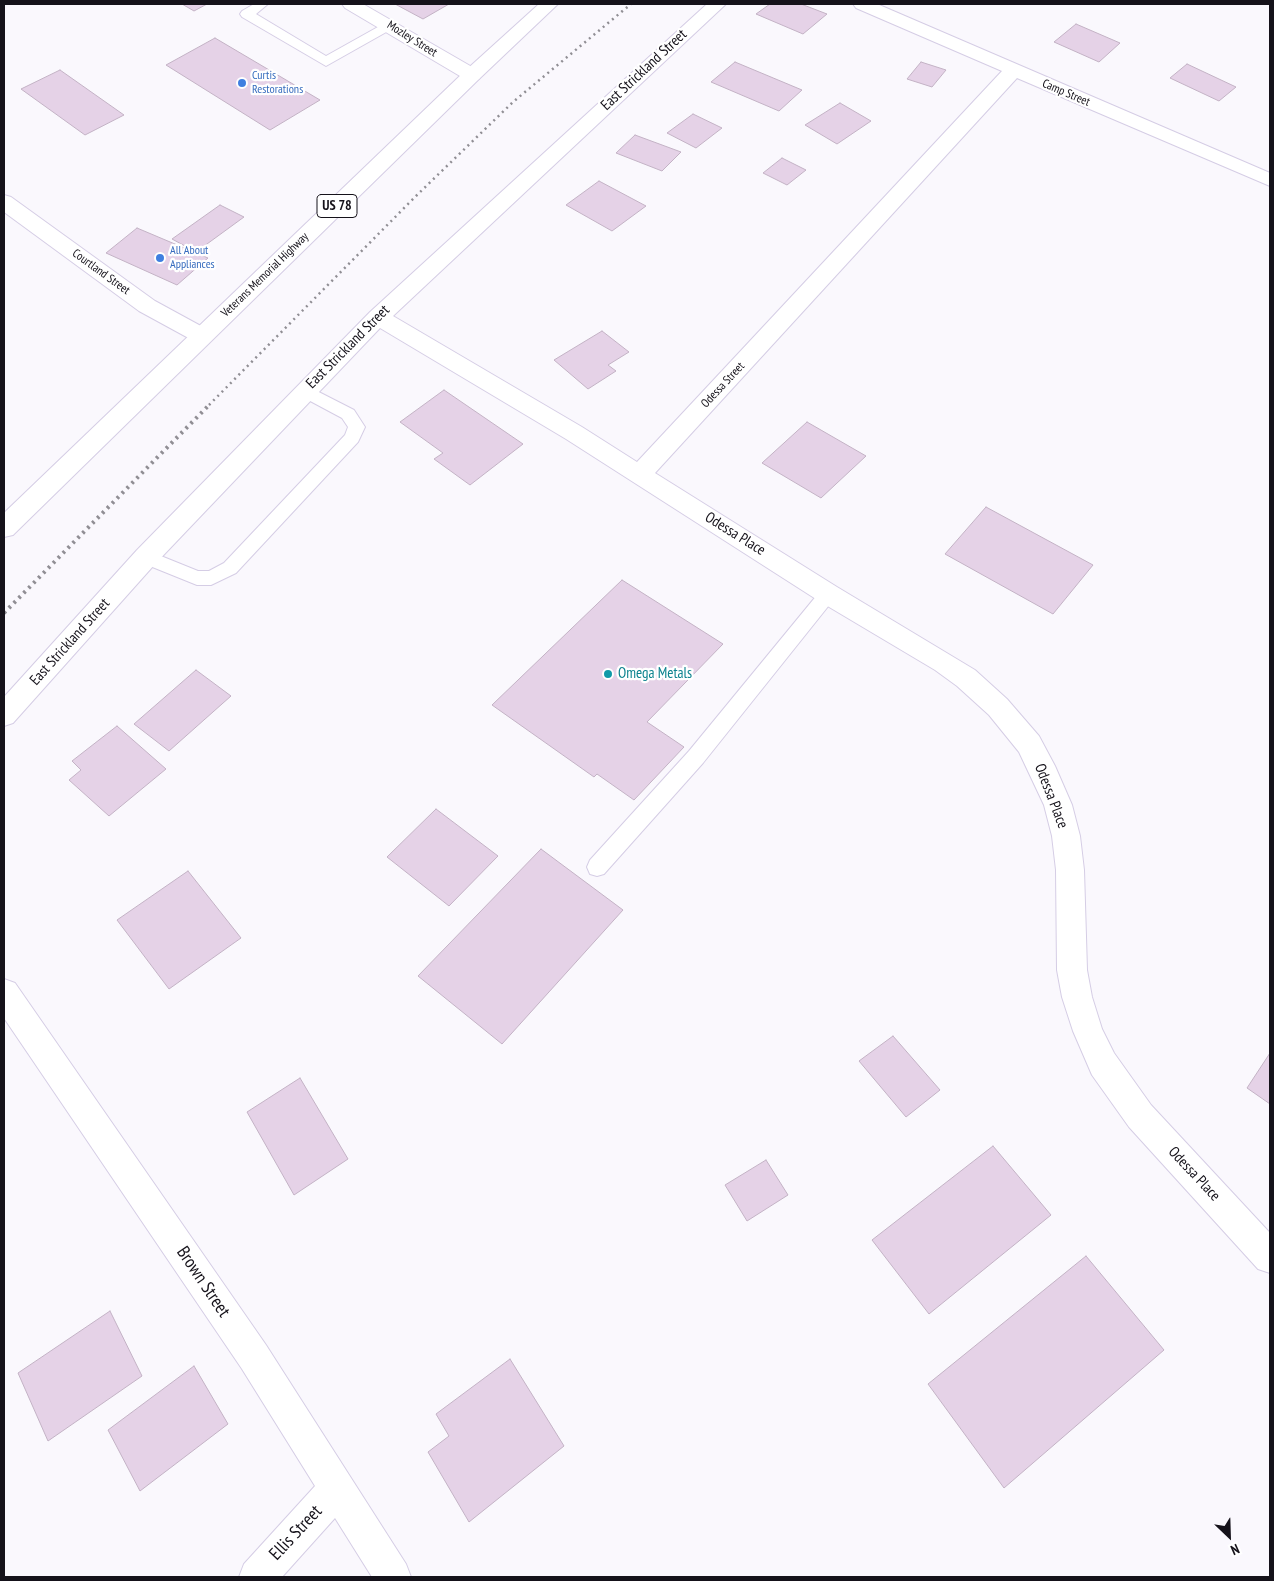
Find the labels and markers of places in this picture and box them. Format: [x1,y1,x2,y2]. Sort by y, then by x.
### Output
place label: Curtis Restorations [252,69,303,97]
marker: Curtis Restorations [236,77,248,89]
place label: All About Appliances [170,244,215,272]
marker: All About Appliances [154,252,166,264]
place label: Omega Metals [618,665,692,683]
marker: Omega Metals [602,668,614,680]

